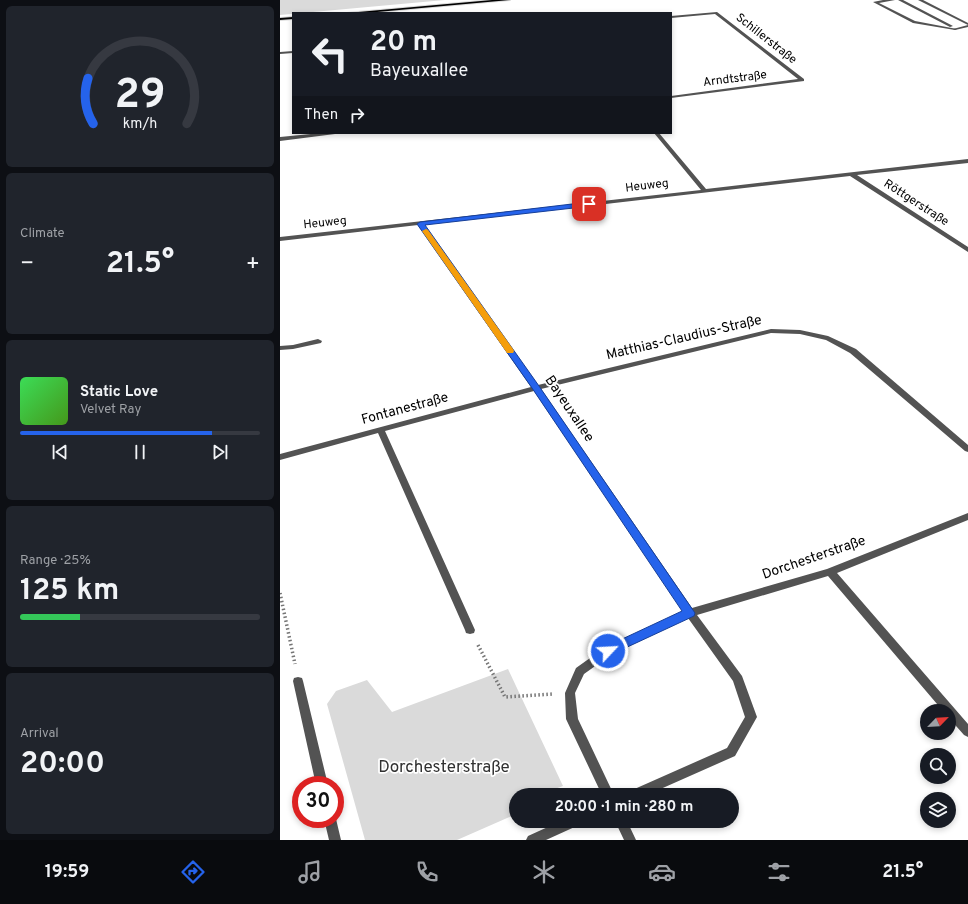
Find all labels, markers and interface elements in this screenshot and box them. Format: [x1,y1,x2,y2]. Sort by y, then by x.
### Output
street label: Schillerstraße [732,10,800,68]
text: 20 m [370,25,437,61]
icon: left [304,28,356,80]
text: Bayeuxallee [370,60,468,83]
street label: Arndtstraße [702,67,768,91]
text: 29 [115,70,166,123]
icon: right [346,104,368,126]
text: Then [304,106,338,125]
text: km/h [123,115,157,133]
street label: Heuweg [624,175,670,197]
street label: Röttgerstraße [880,176,952,230]
pin [572,187,606,221]
icon: arrive [578,193,600,215]
street label: Heuweg [303,213,347,233]
text: Climate [20,226,65,242]
text: 21.5° [106,246,174,283]
text: − [20,251,34,278]
text: + [246,251,260,278]
street label: Matthias-Claudius-Straße [605,312,763,364]
street label: Bayeuxallee [541,373,597,445]
text: Static Love [80,383,158,402]
street label: Fontanestraße [360,389,450,429]
text: Velvet Ray [80,402,141,418]
icon: previous [49,441,71,463]
icon: pause [129,441,151,463]
icon: next [209,441,231,463]
street label: Dorchesterstraße [760,532,868,584]
text: Range · 25% [20,553,91,569]
text: 125 km [20,573,119,610]
position arrow [587,630,629,672]
north arrow [920,704,956,740]
map controls [920,704,956,828]
text: Arrival [20,726,59,742]
text: 20:00 [20,746,105,783]
button: search [920,748,956,784]
park label: Dorchesterstraße [378,757,510,779]
speed limit sign: 30 [292,776,344,828]
button: layers [920,792,956,828]
text: 20:00 · 1 min · 280 m [555,798,693,817]
icon: directions [179,858,207,886]
icon: music [296,858,324,886]
icon: phone [413,858,441,886]
icon: climate [530,858,558,886]
icon: car [648,858,676,886]
icon: filters [765,858,793,886]
text: 19:59 [45,861,89,884]
text: 21.5° [882,861,923,884]

